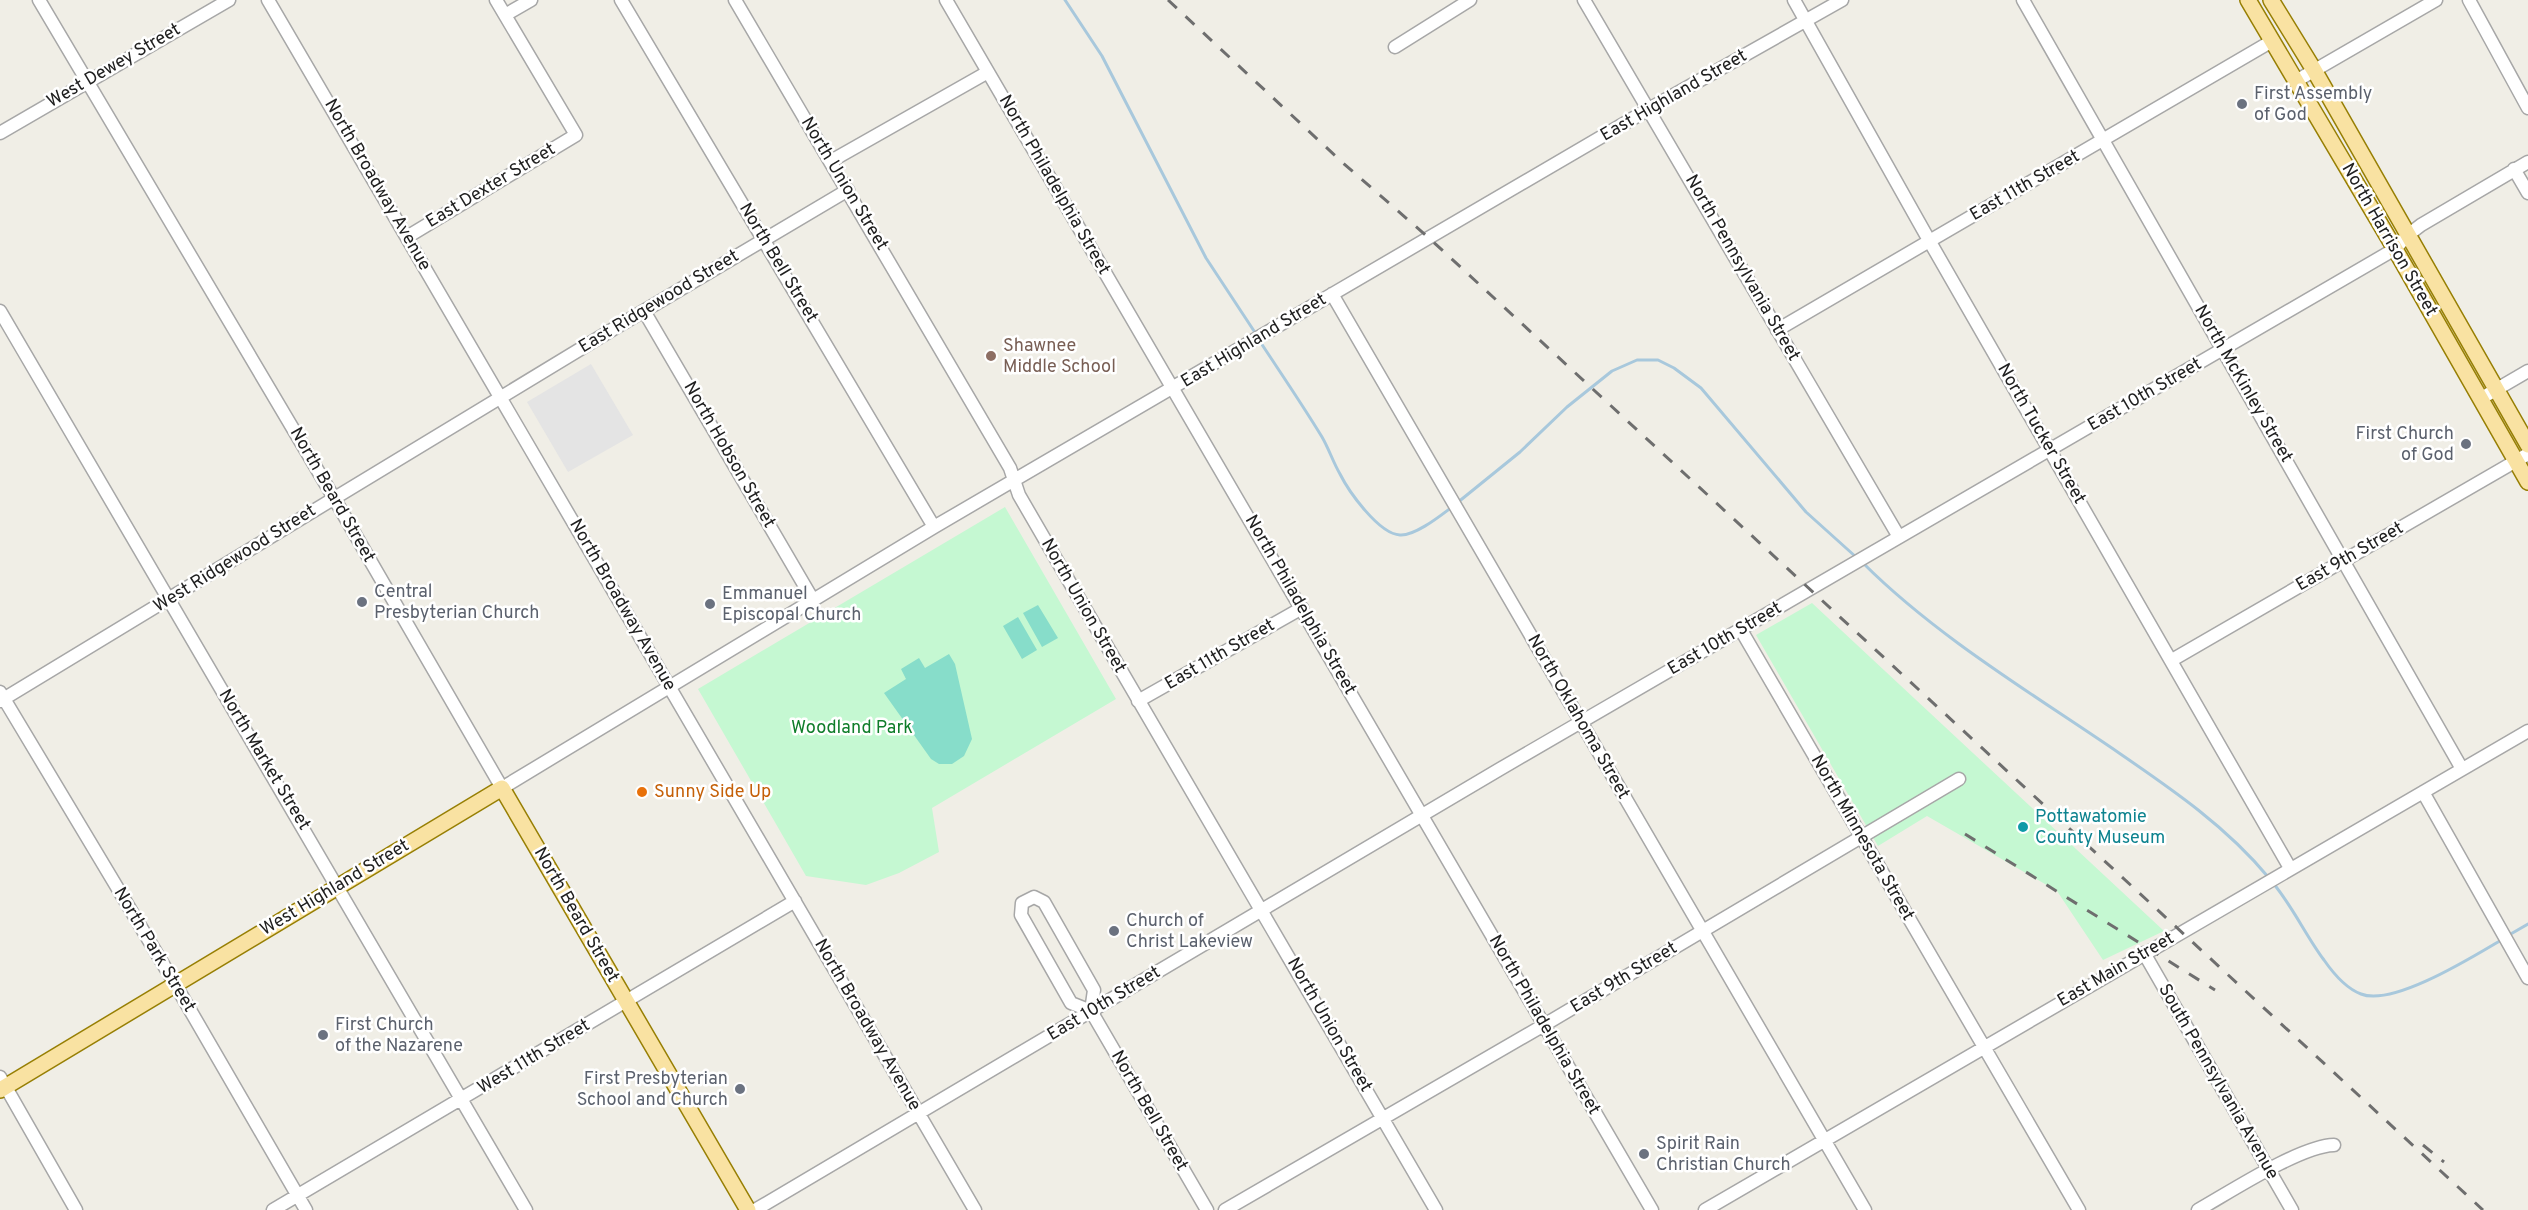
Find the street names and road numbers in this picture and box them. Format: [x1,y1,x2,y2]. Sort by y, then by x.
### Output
street label: West Dewey Street [43,18,185,114]
street label: East Highland Street [1597,45,1751,147]
street label: North Philadelphia Street [993,91,1115,279]
street label: North Broadway Avenue [318,95,436,275]
street label: North Union Street [795,113,893,255]
street label: East Dexter Street [422,138,560,234]
street label: East 11th Street [1966,145,2084,227]
street label: North Harrison Street [2336,159,2442,321]
street label: North Pennsylvania Street [1679,171,1805,365]
street label: North Bell Street [733,199,823,327]
street label: East Ridgewood Street [575,245,743,359]
street label: East Highland Street [1177,288,1331,394]
street label: North McKinley Street [2188,301,2298,467]
street label: East 10th Street [2084,353,2206,437]
street label: North Tucker Street [1991,360,2091,508]
street label: North Hobson Street [678,378,780,532]
street label: North Beard Street [284,423,380,567]
street label: West Ridgewood Street [150,500,320,618]
street label: North Philadelphia Street [1239,511,1361,699]
street label: North Broadway Avenue [563,515,681,695]
street label: East 9th Street [2292,517,2408,597]
street label: North Union Street [1035,535,1131,677]
street label: East 10th Street [1664,597,1786,681]
street label: East 11th Street [1161,614,1279,696]
street label: North Oklahoma Street [1521,630,1635,804]
street label: North Market Street [213,685,315,835]
street label: North Minnesota Street [1805,751,1919,925]
street label: West Highland Street [256,834,414,942]
street label: North Beard Street [528,843,624,987]
street label: North Park Street [108,883,200,1017]
street label: East Main Street [2053,927,2179,1013]
street label: North Philadelphia Street [1483,931,1605,1119]
street label: North Broadway Avenue [808,935,926,1115]
street label: East 9th Street [1566,937,1682,1019]
street label: North Union Street [1281,954,1377,1096]
street label: East 10th Street [1043,961,1165,1047]
street label: South Pennsylvania Avenue [2153,980,2283,1184]
street label: West 11th Street [473,1014,595,1100]
street label: North Bell Street [1105,1046,1193,1176]

